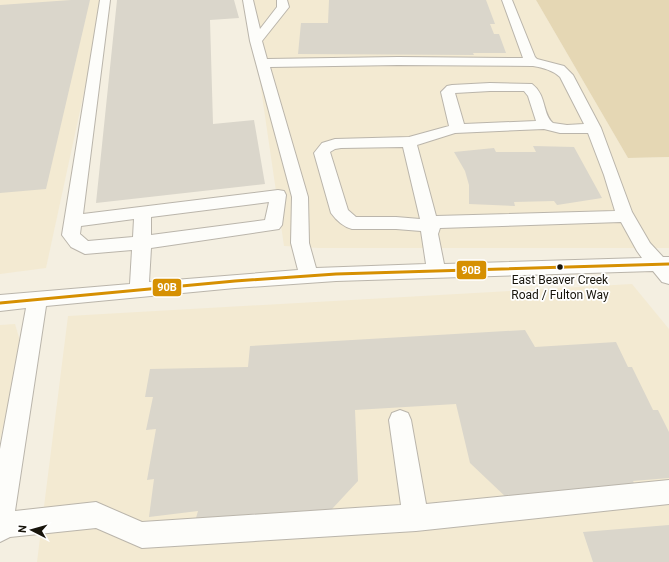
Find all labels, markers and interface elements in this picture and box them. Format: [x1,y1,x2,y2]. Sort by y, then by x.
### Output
line badge: 90B [456,260,487,280]
marker: East Beaver Creek Road / Fulton Way [555,262,565,272]
text: 90B [461,264,481,277]
place label: East Beaver Creek Road / Fulton Way [511,273,609,302]
line badge: 90B [152,278,182,297]
text: 90B [157,281,177,294]
north arrow [12,510,52,550]
text: N [16,524,29,534]

